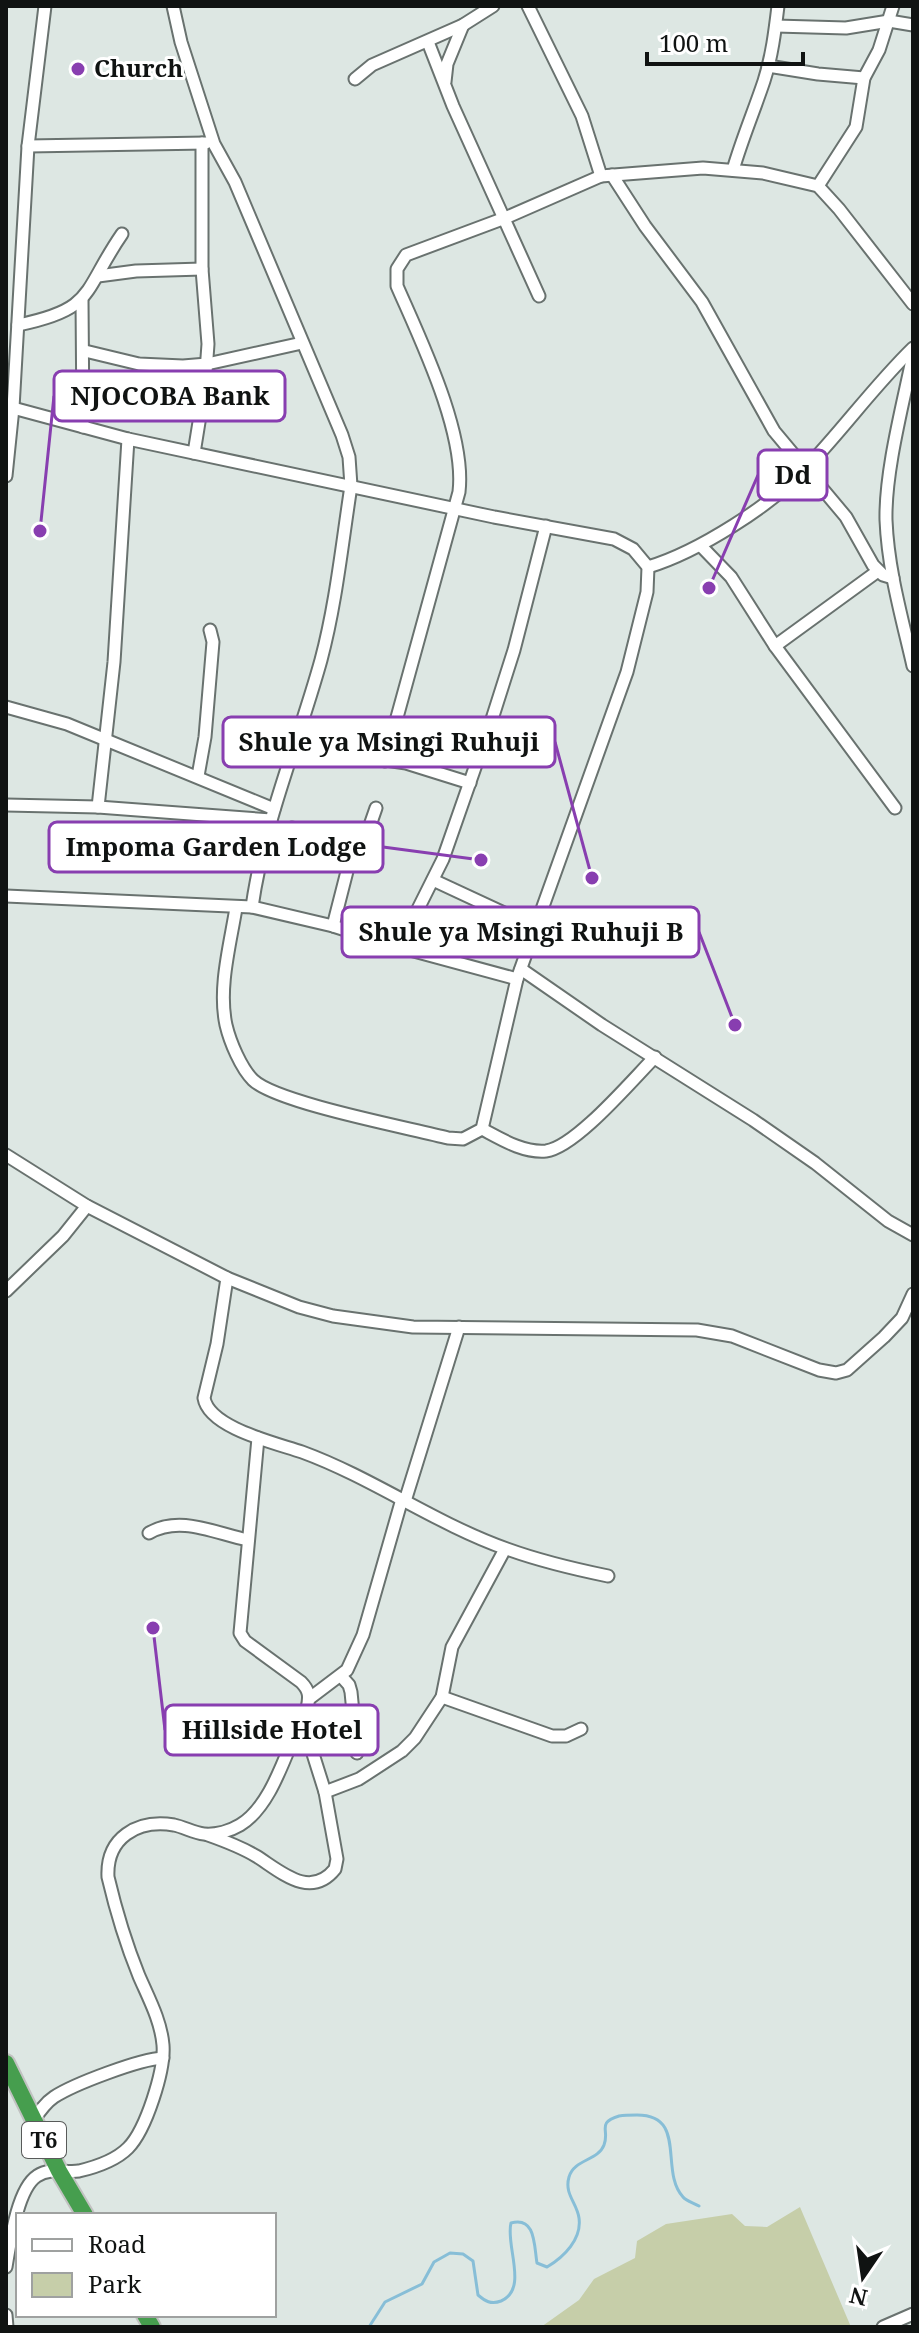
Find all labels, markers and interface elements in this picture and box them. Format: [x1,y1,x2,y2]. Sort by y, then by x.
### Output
scale bar [647,16,803,66]
text: 100 m [659,26,728,59]
place label: Church [94,51,183,84]
marker: Church [69,60,87,78]
callout: NJOCOBA Bank [54,371,285,421]
text: NJOCOBA Bank [70,377,270,413]
callout: Dd [758,450,827,500]
text: Dd [775,456,812,492]
callout: Shule ya Msingi Ruhuji [223,717,555,767]
text: Shule ya Msingi Ruhuji [239,723,539,759]
callout: Impoma Garden Lodge [49,822,383,872]
text: Impoma Garden Lodge [65,828,367,864]
callout: Shule ya Msingi Ruhuji B [342,907,699,957]
text: Shule ya Msingi Ruhuji B [358,913,684,949]
callout: Hillside Hotel [165,1705,378,1755]
text: Hillside Hotel [182,1711,362,1747]
road number: T6 [22,2122,66,2158]
legend [16,2213,276,2317]
text: Road [88,2227,146,2260]
north arrow [823,2237,903,2317]
text: Park [88,2267,142,2300]
text: N [846,2281,870,2314]

